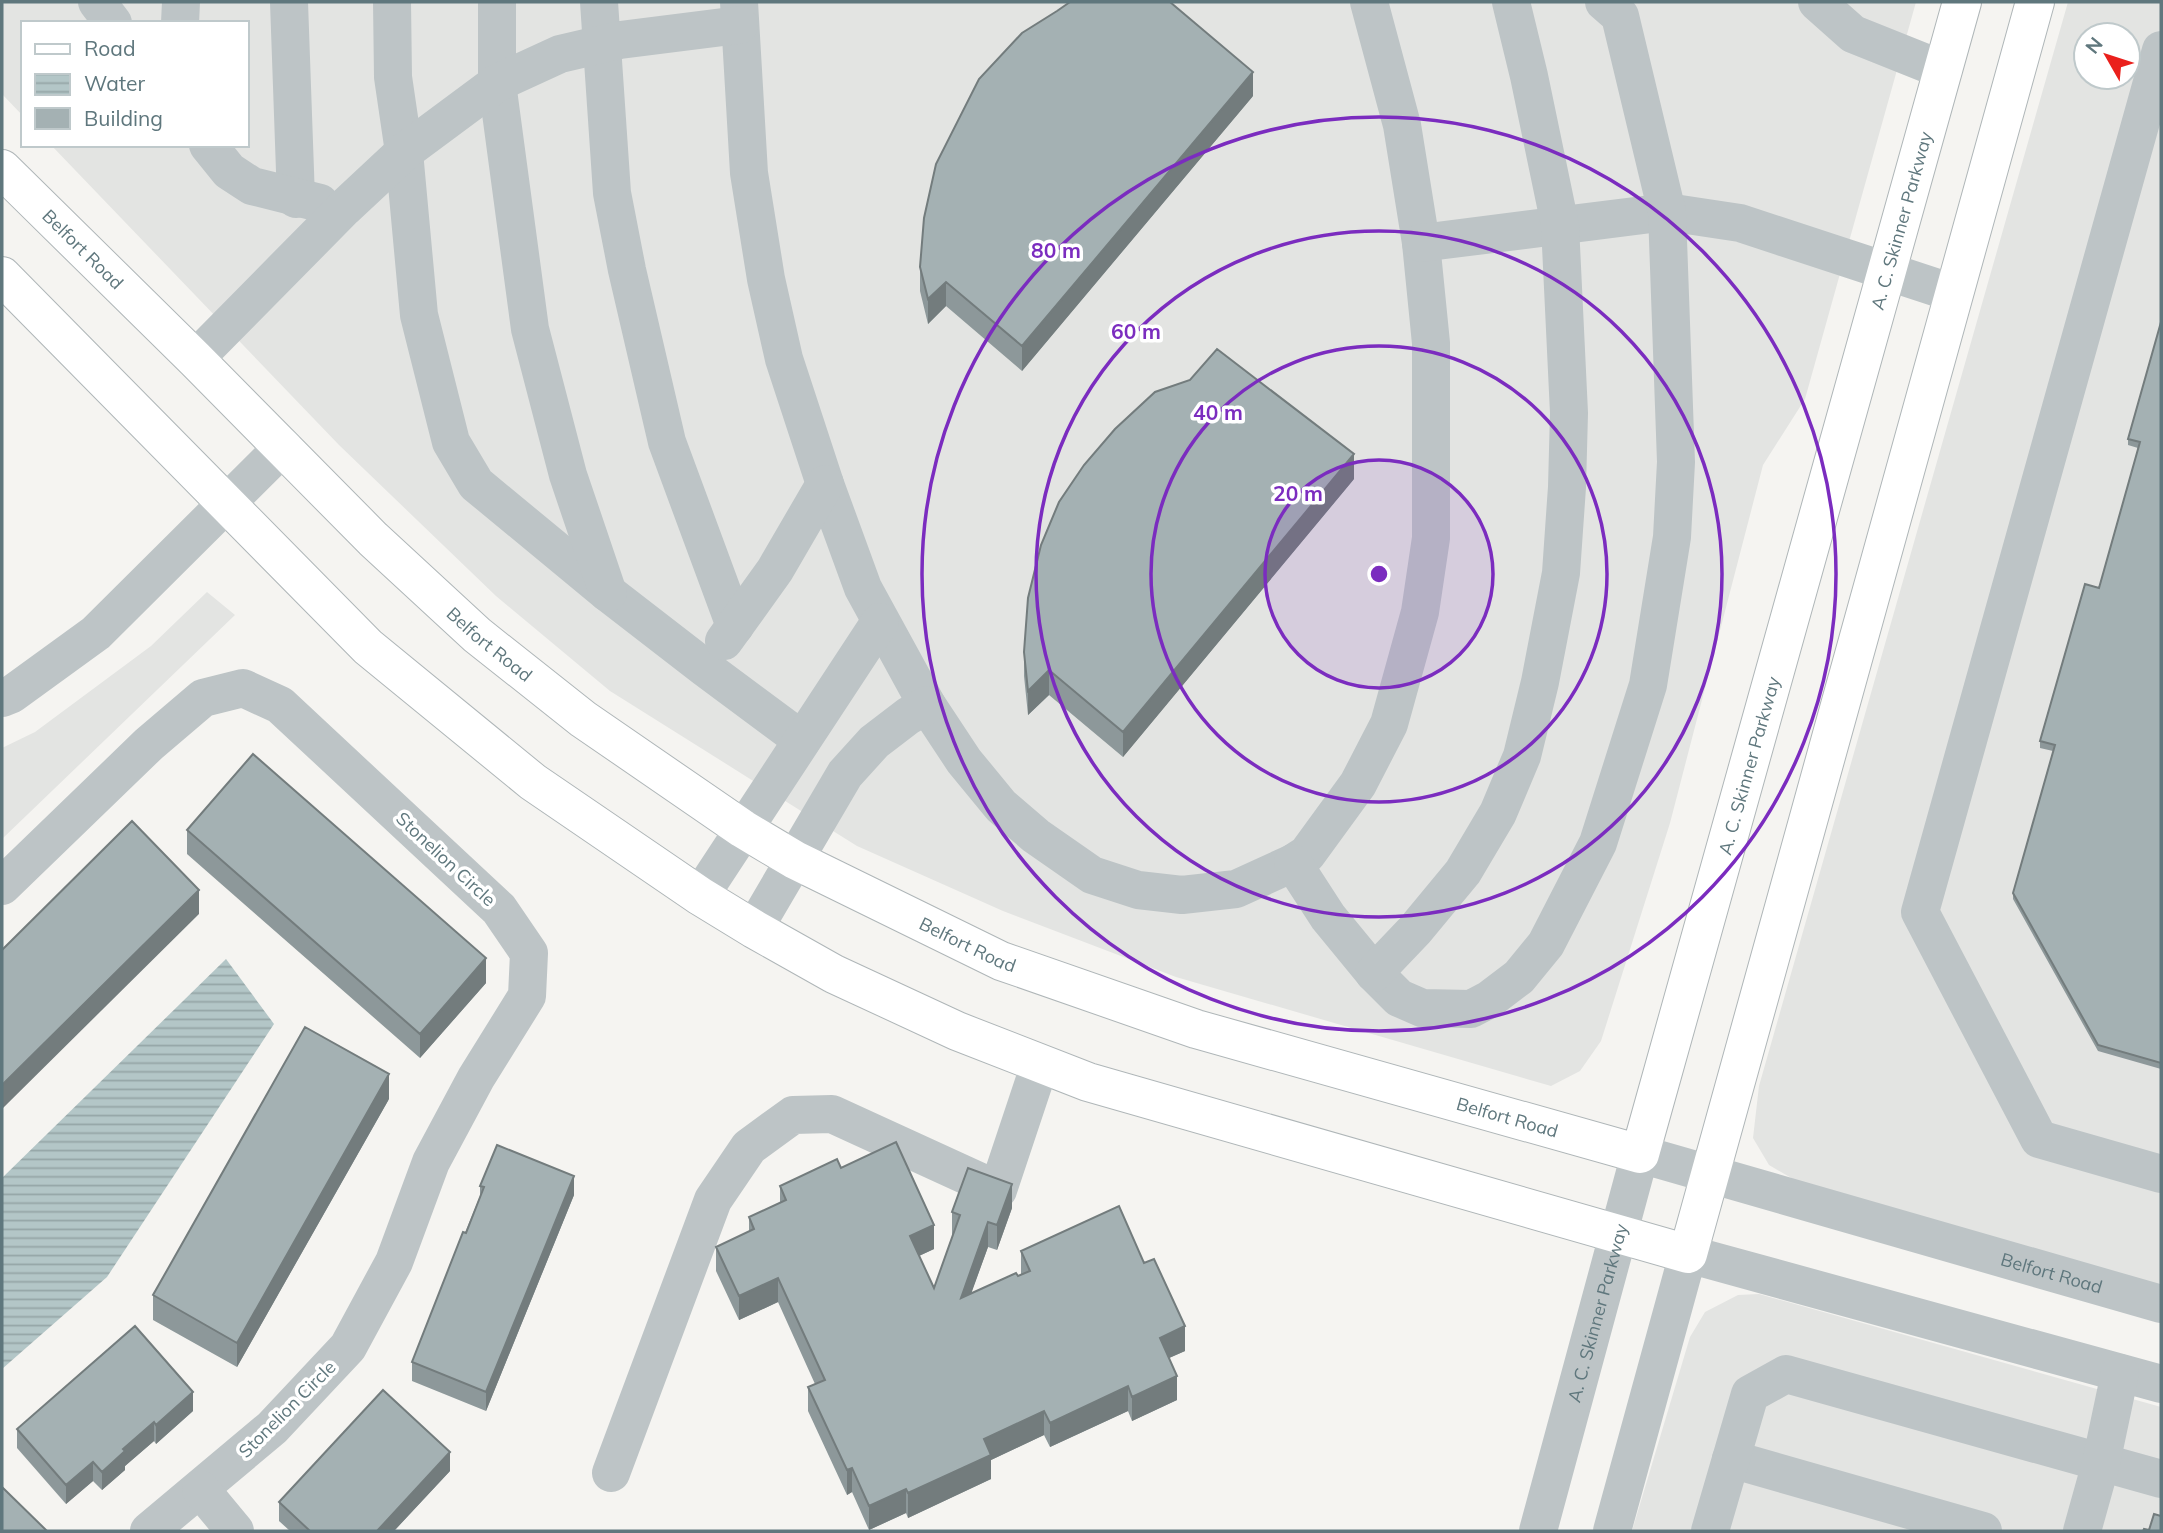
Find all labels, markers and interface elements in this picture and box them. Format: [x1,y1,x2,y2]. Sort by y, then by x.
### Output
legend [21,21,248,147]
north arrow [2072,21,2142,91]
text: N [2080,32,2108,58]
text: Road [84,35,135,61]
text: Water [84,70,145,96]
text: Building [84,105,163,131]
street label: A. C. Skinner Parkway [1865,128,1937,312]
street label: Belfort Road [38,204,129,294]
text: 80 m [1031,237,1081,263]
text: 60 m [1111,318,1161,344]
text: 40 m [1193,399,1243,425]
text: 20 m [1273,480,1323,506]
centre of rings [1367,562,1391,586]
street label: Belfort Road [442,602,537,686]
street label: A. C. Skinner Parkway [1713,673,1785,857]
street label: Stonelion Circle [391,807,501,911]
street label: Belfort Road [916,911,1019,977]
street label: Belfort Road [1454,1091,1561,1142]
street label: A. C. Skinner Parkway [1562,1221,1632,1405]
street label: Belfort Road [1998,1247,2105,1298]
street label: Stonelion Circle [234,1356,340,1462]

